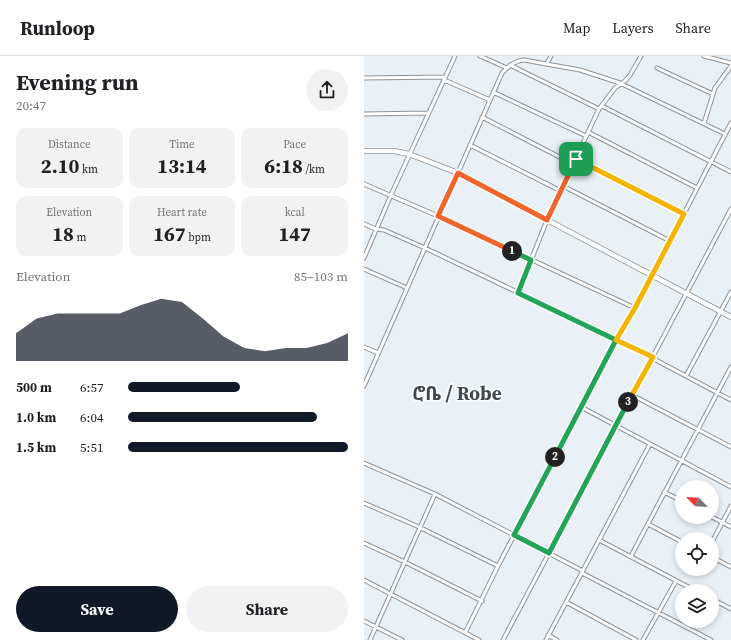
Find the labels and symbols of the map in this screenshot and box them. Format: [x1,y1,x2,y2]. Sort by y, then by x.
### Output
pin [559,142,593,176]
pin: 1 [502,241,522,261]
district label: ሮቤ / Robe [412,380,502,406]
pin: 3 [618,392,638,412]
pin: 2 [545,447,565,467]
north arrow [675,480,719,524]

